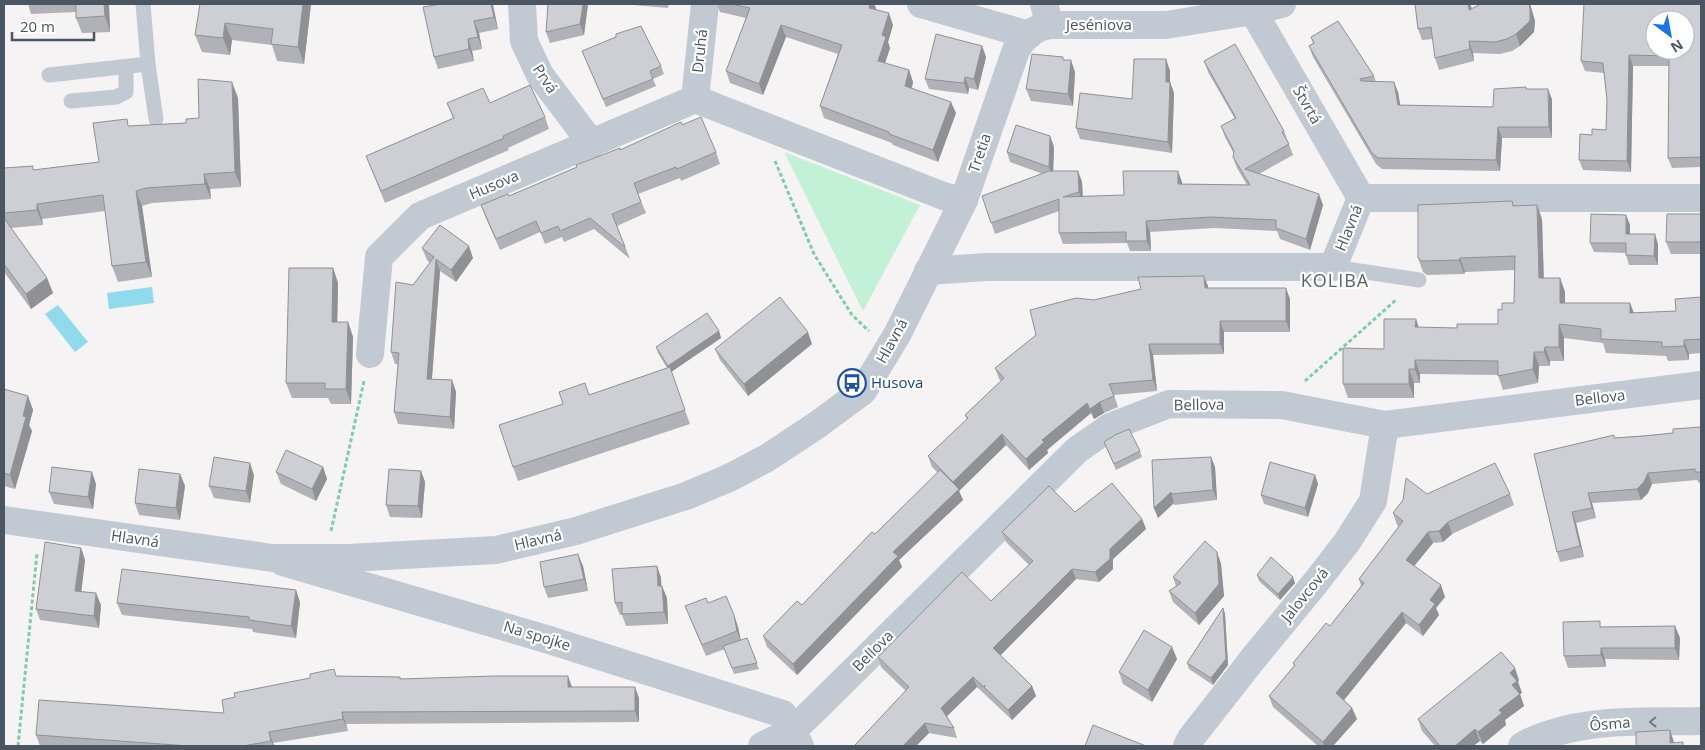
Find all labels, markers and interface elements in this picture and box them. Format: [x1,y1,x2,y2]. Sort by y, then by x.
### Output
scale bar [12,10,95,42]
north arrow [1645,10,1695,60]
street label: Jeséniova [1064,14,1132,34]
text: 20 m [20,16,55,36]
street label: Druhá [687,28,711,74]
text: N [1667,35,1687,58]
street label: Prvá [529,60,563,97]
street label: Štvrtá [1289,82,1327,127]
street label: Tretia [963,130,995,175]
street label: Husova [466,165,522,203]
street label: Hlavná [1330,202,1366,254]
district label: KOLIBA [1301,268,1369,292]
street label: Hlavná [871,315,912,366]
bus stop icon: Husova [837,368,867,398]
place label: Husova [871,372,923,392]
street label: Bellova [1574,384,1626,410]
street label: Bellova [1174,394,1224,414]
street label: Hlavná [512,524,564,554]
street label: Hlavná [110,525,160,551]
street label: Jalovcová [1275,563,1332,627]
street label: Na spojke [501,615,573,655]
street label: Bellova [847,625,897,675]
street label: Ôsma [1589,711,1631,735]
one-way arrow [1648,716,1656,727]

